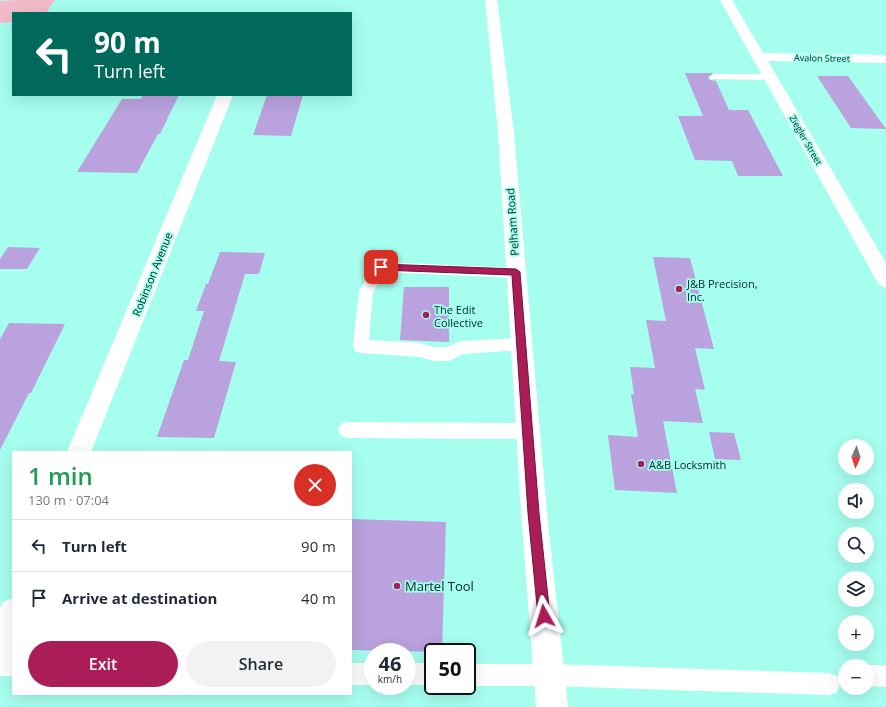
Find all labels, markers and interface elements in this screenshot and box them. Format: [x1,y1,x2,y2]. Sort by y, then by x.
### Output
text: 90 m [94,23,161,61]
icon: left [28,28,80,80]
street label: Avalon Street [794,51,850,65]
text: Turn left [94,59,165,83]
street label: Ziegler Street [786,113,826,167]
street label: Pelham Road [502,188,522,256]
street label: Robinson Avenue [128,230,176,318]
pin [364,250,398,284]
icon: arrive [370,256,392,278]
place label: J&B Precision, Inc. [686,276,758,304]
marker: J&B Precision, Inc. [674,284,684,294]
place label: The Edit Collective [434,302,483,330]
marker: The Edit Collective [421,310,431,320]
north arrow [838,439,874,475]
map controls [838,439,874,695]
place label: A&B Locksmith [649,457,726,472]
text: 1 min [28,459,93,492]
marker: A&B Locksmith [636,459,646,469]
button: close [294,464,336,506]
button: sound [838,483,874,519]
text: 130 m · 07:04 [28,491,109,509]
button: search [838,527,874,563]
icon: left [28,535,50,557]
text: Turn left [62,536,127,556]
text: 90 m [301,536,336,556]
button: layers [838,571,874,607]
place label: Martel Tool [405,577,474,595]
marker: Martel Tool [392,581,402,591]
icon: arrive [28,587,50,609]
text: Arrive at destination [62,588,217,608]
text: 40 m [301,588,336,608]
position arrow [523,595,565,637]
button: + [838,615,874,651]
button: Exit [28,641,178,687]
button: Share [186,641,336,687]
speed limit sign: 50 [424,643,476,695]
text: 46 [379,650,401,677]
button: − [838,659,874,695]
text: km/h [378,672,402,686]

